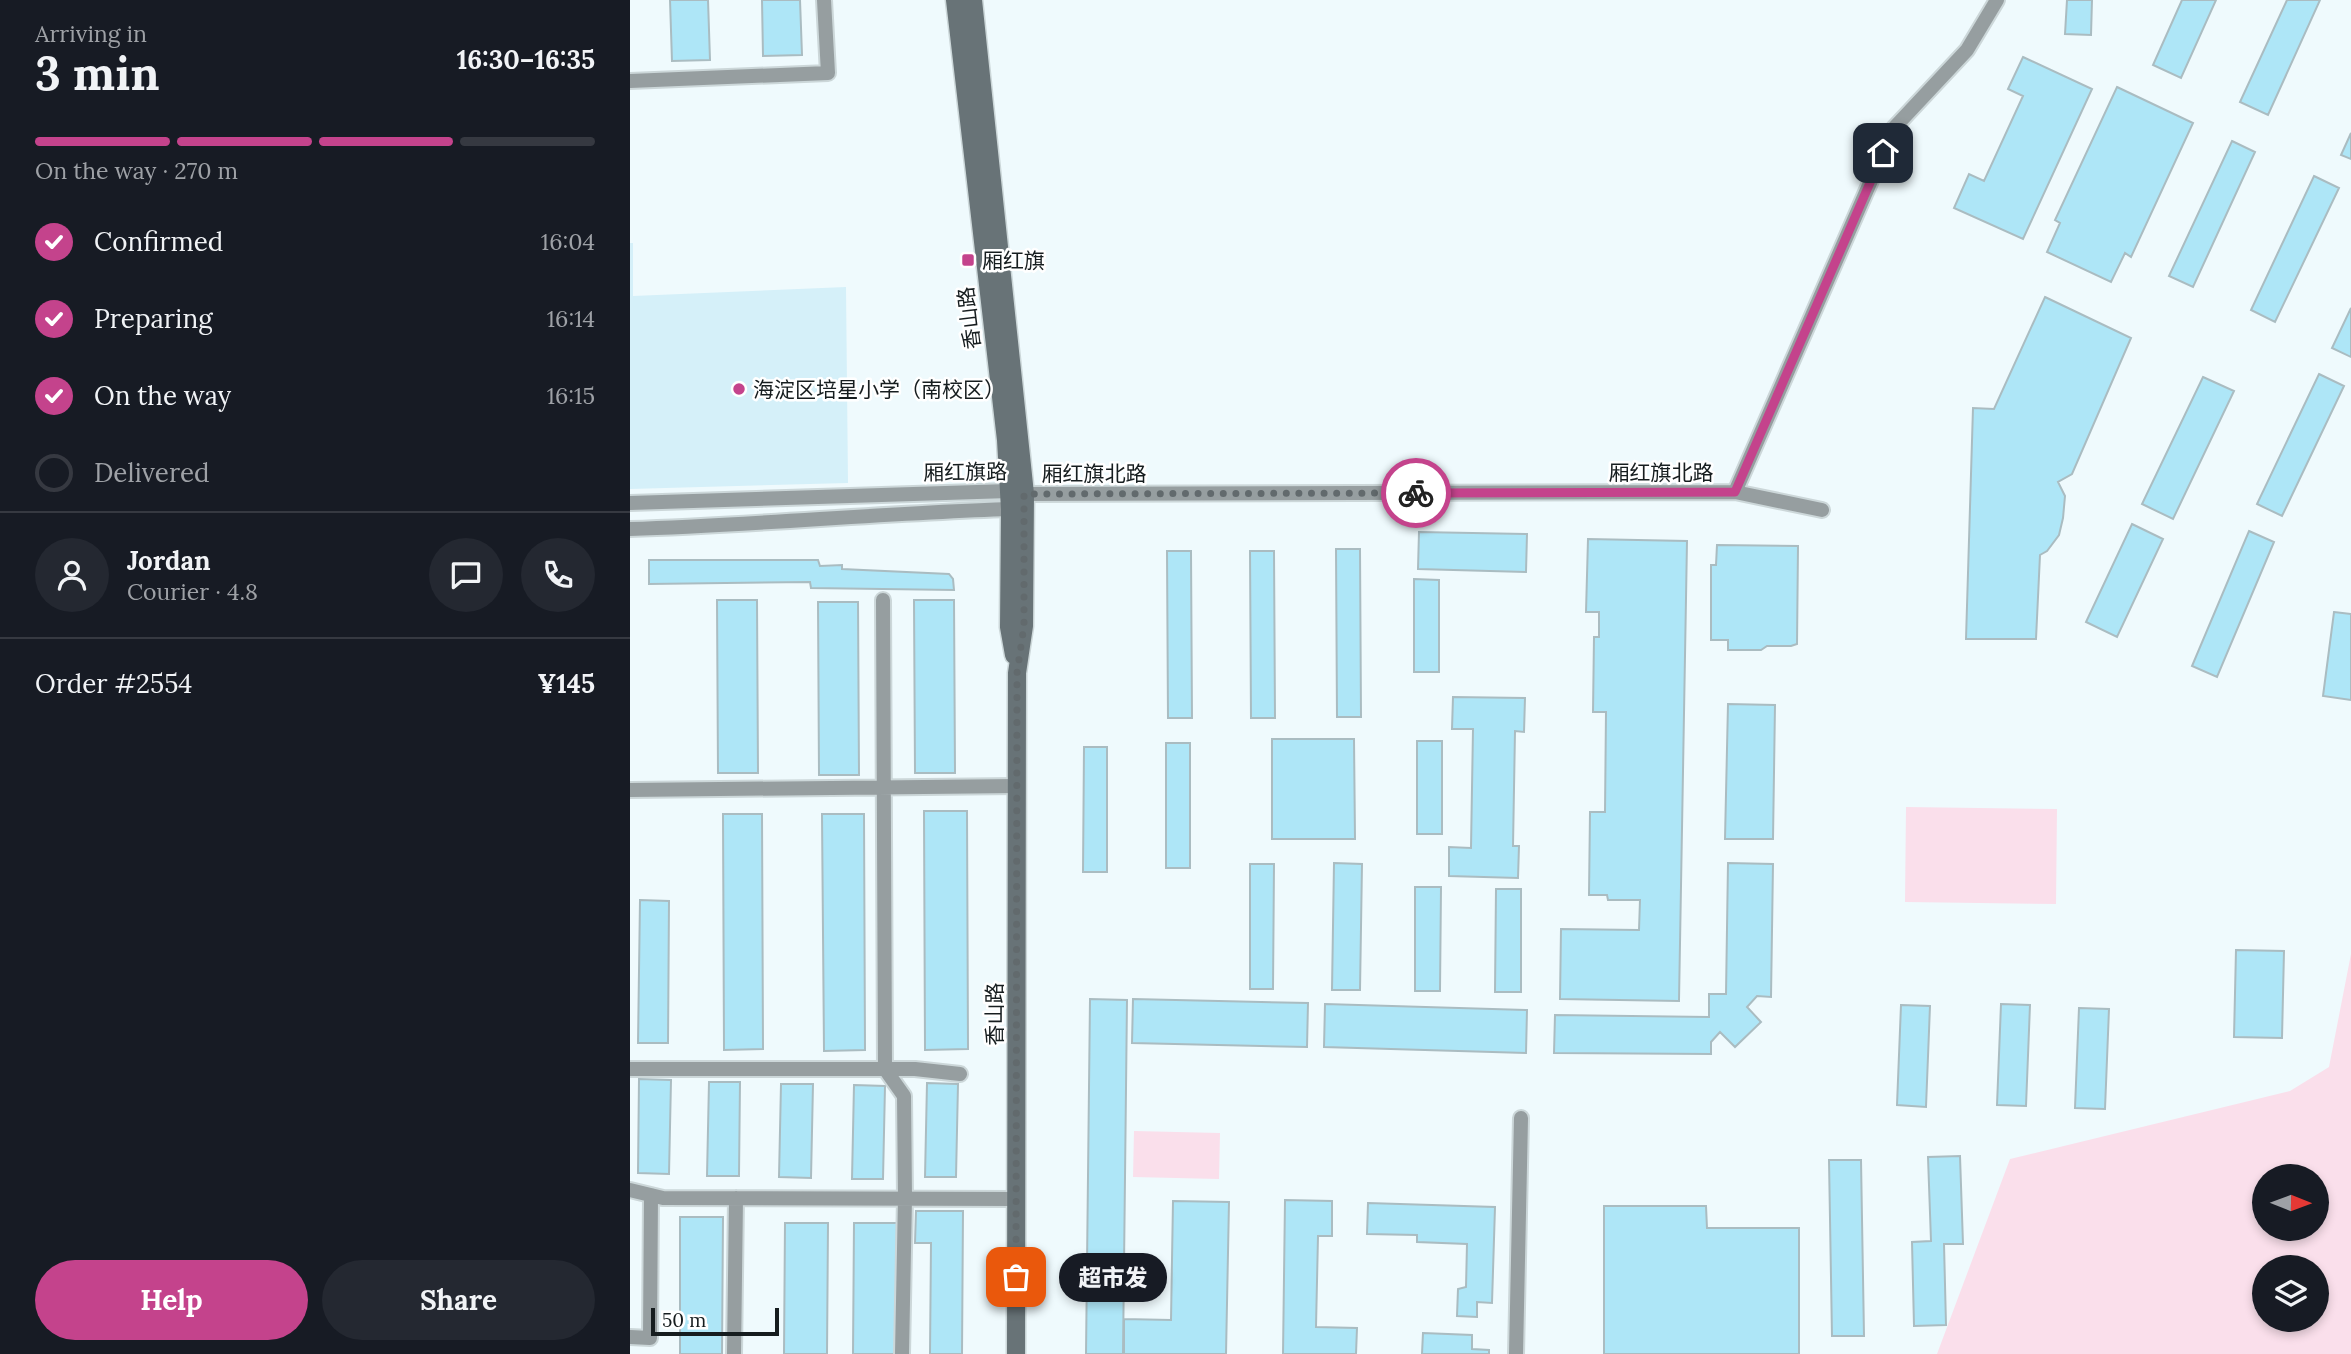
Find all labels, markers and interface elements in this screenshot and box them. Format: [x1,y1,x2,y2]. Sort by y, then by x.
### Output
text: Arriving in [35,19,147,48]
text: 16:30–16:35 [457,43,595,76]
text: 3 min [35,44,160,103]
pin [1853,123,1913,183]
icon: home [1864,134,1902,172]
text: On the way · 270 m [35,156,238,185]
icon: check [35,223,73,261]
text: Confirmed [94,225,223,258]
text: 16:04 [541,227,595,256]
place label: 厢红旗 [982,247,1045,274]
marker: 厢红旗 [960,252,976,268]
street label: 香山路 [952,285,986,351]
icon: check [35,300,73,338]
text: Preparing [94,302,213,335]
text: 16:14 [547,304,595,333]
place label: 海淀区培星小学（南校区） [753,376,1005,403]
icon: check [35,377,73,415]
text: On the way [94,379,231,412]
text: 16:15 [547,381,595,410]
marker: 海淀区培星小学（南校区） [731,381,747,397]
text: Delivered [94,456,210,489]
street label: 厢红旗路 [923,458,1007,486]
courier [1381,458,1451,528]
street label: 厢红旗北路 [1609,459,1714,486]
street label: 厢红旗北路 [1042,460,1147,487]
icon: bike [1397,474,1435,512]
button: person [35,538,109,612]
button: chat [429,538,503,612]
button: phone [521,538,595,612]
text: Jordan [127,544,211,577]
text: Courier · 4.8 [127,577,258,606]
text: Order #2554 [35,667,192,700]
text: ¥145 [537,667,595,700]
street label: 香山路 [981,983,1008,1046]
north arrow [2252,1164,2329,1241]
map controls [2252,1164,2329,1332]
pin [986,1247,1046,1307]
callout: 超市发 [1058,1252,1166,1302]
button: layers [2252,1255,2329,1332]
icon: bag [997,1258,1035,1296]
button: Help [35,1260,308,1340]
button: Share [322,1260,595,1340]
text: 超市发 [1079,1263,1148,1292]
scale bar [651,1305,779,1337]
text: 50 m [662,1308,706,1332]

